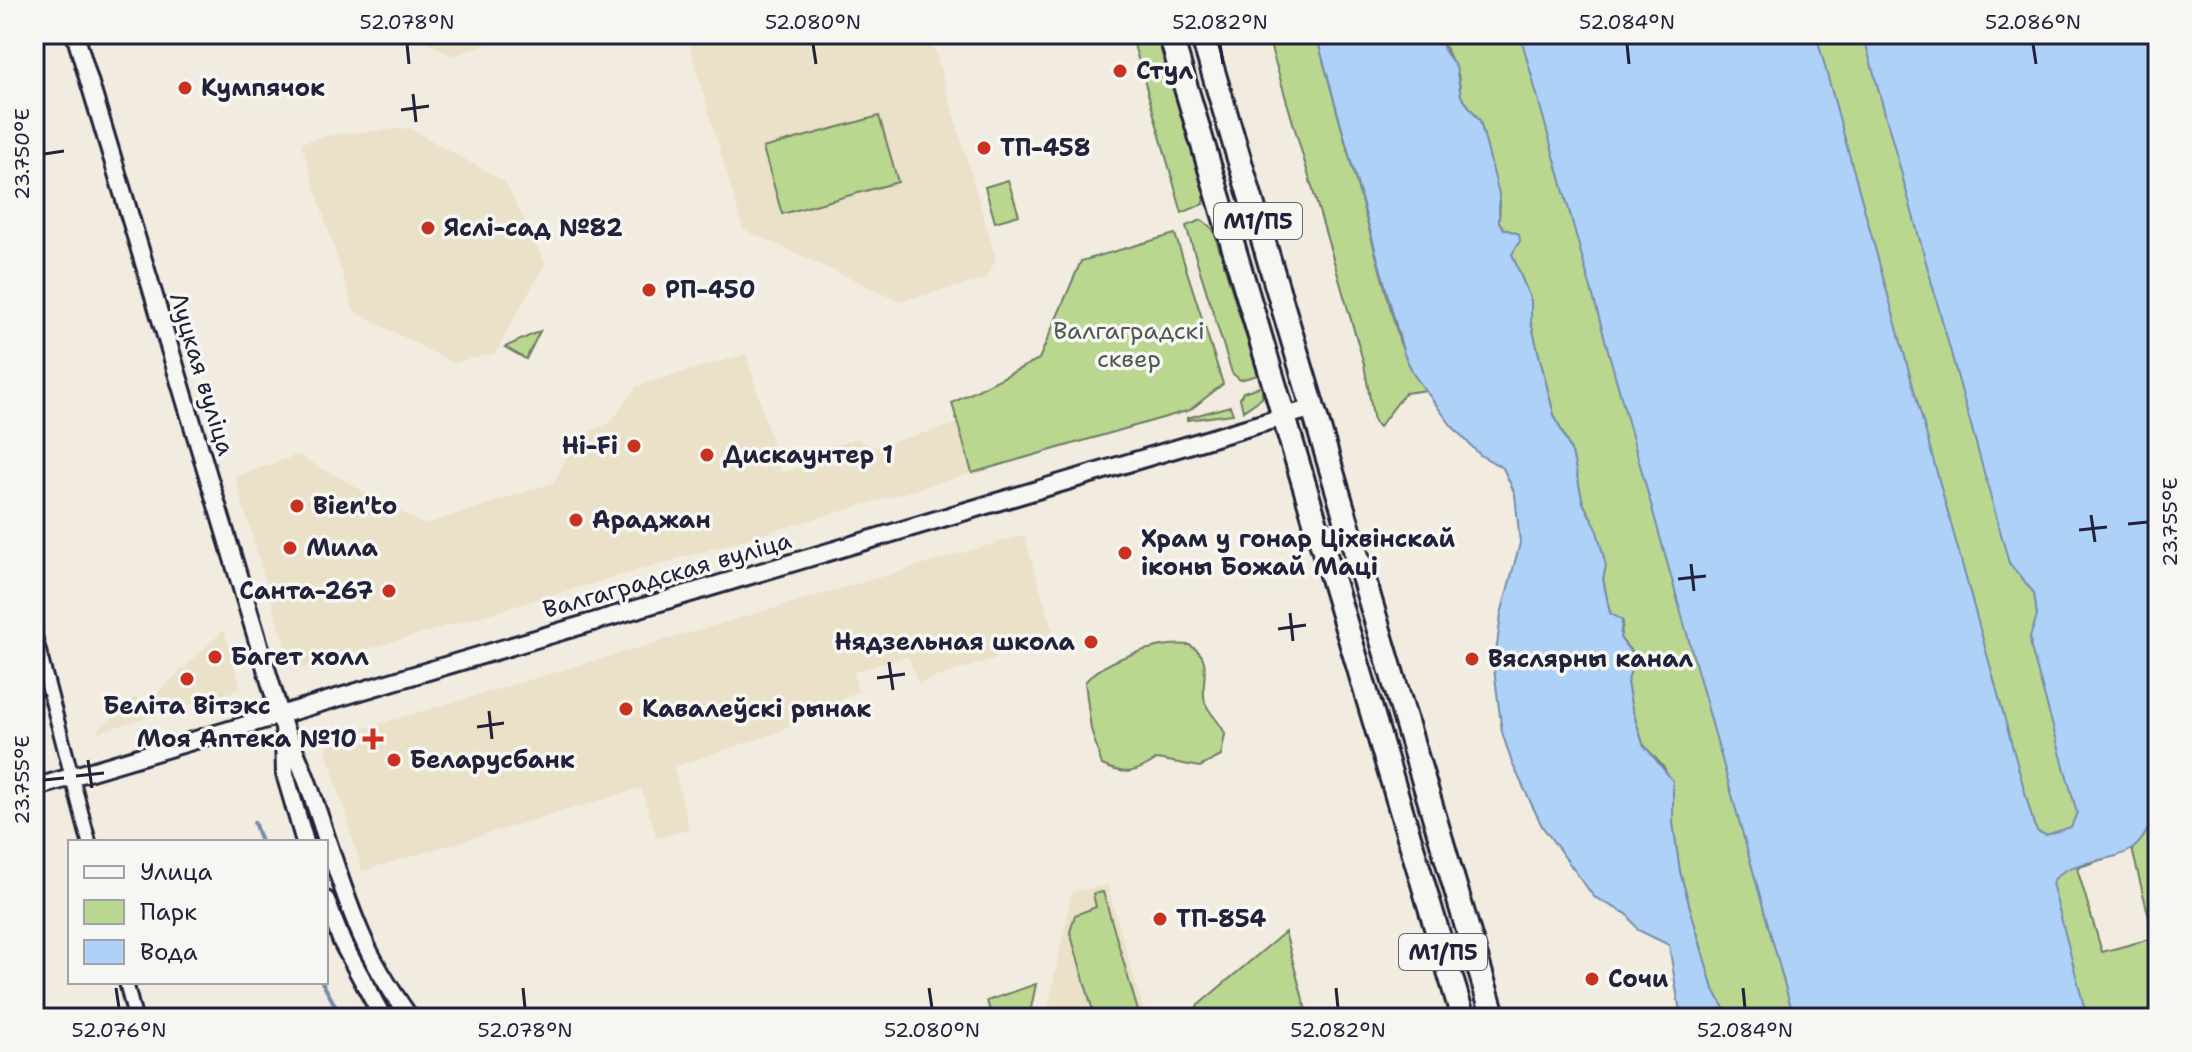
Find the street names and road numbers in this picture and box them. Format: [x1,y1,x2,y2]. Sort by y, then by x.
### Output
road number: М1/П5 [1214,203,1302,239]
street label: Луцкая вуліца [162,289,242,460]
street label: Валгаградская вуліца [539,524,795,626]
road number: М1/П5 [1399,934,1487,970]

